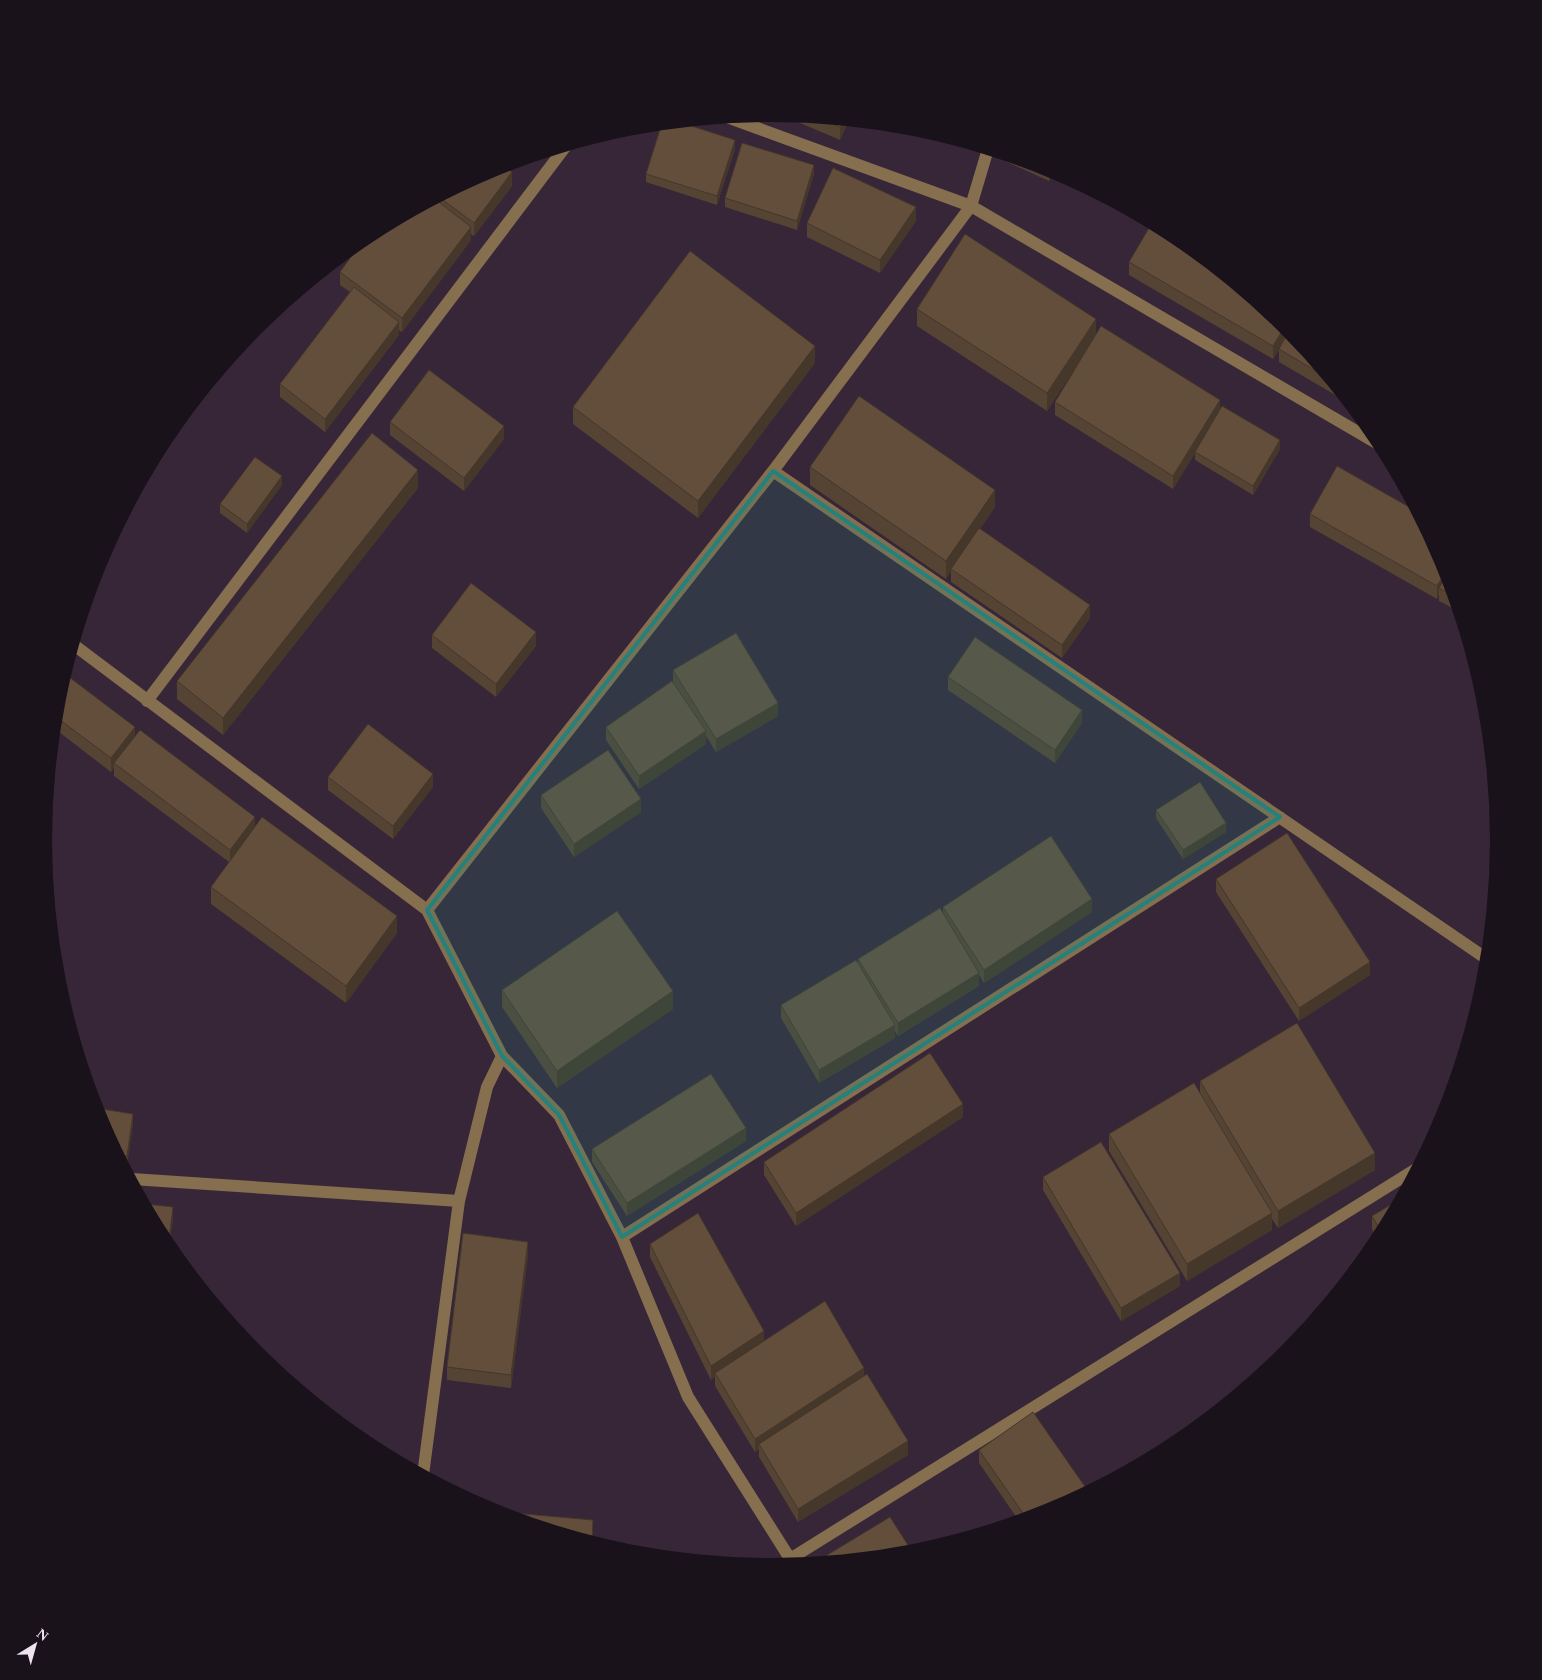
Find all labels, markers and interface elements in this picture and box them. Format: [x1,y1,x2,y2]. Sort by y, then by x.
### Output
north arrow [10,1620,60,1670]
text: N [34,1626,51,1644]

